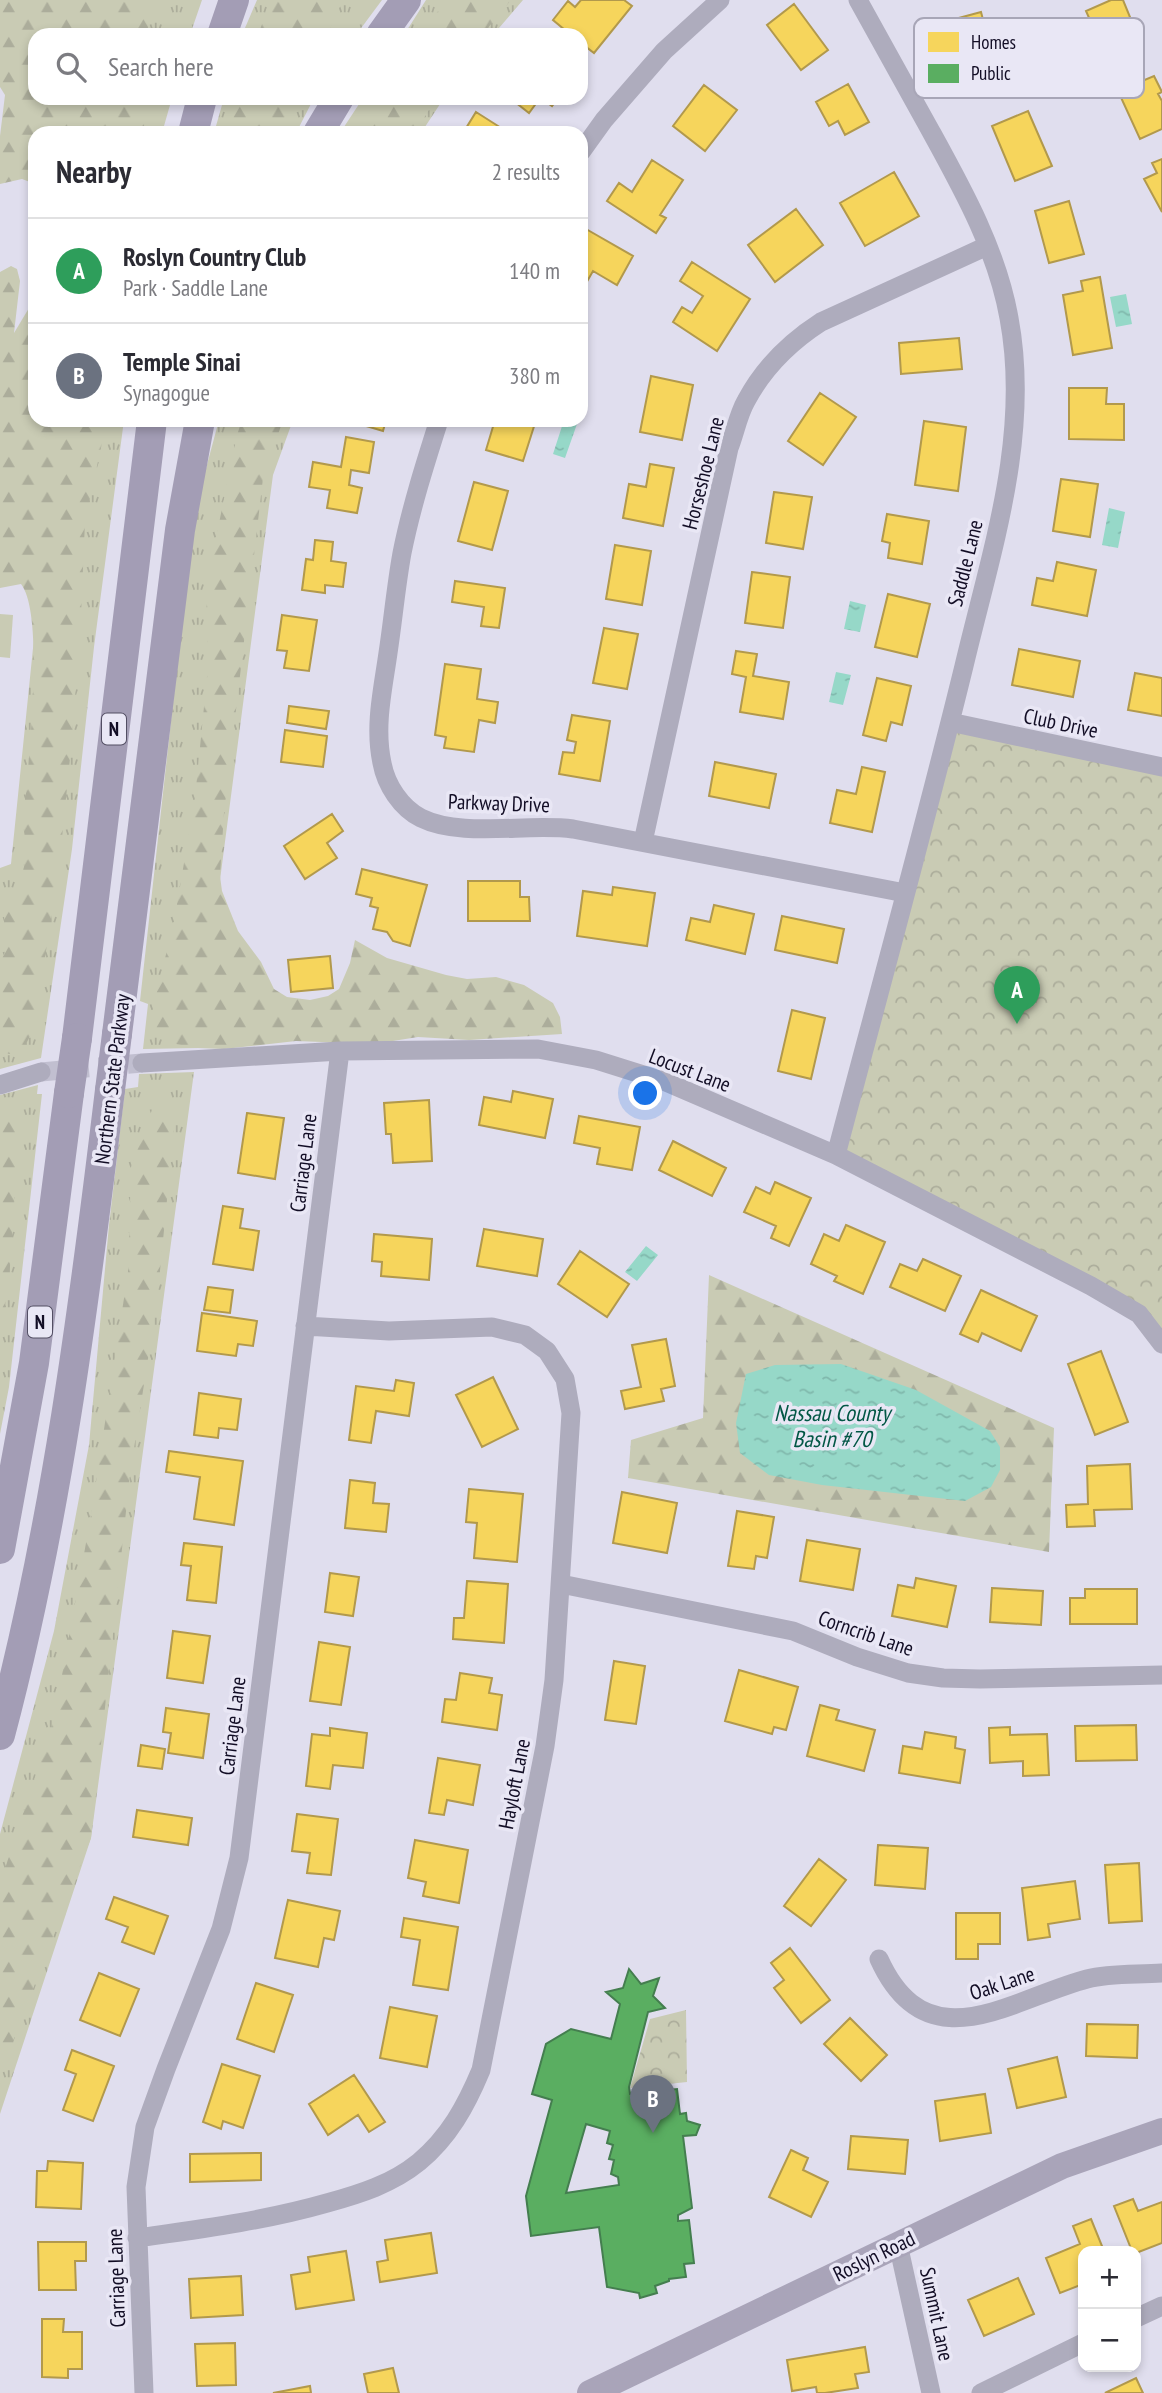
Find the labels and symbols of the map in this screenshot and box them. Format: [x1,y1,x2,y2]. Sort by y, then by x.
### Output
legend [914,18,1144,98]
text: Homes [971,30,1016,54]
text: Public [971,61,1011,85]
street label: Horseshoe Lane [676,414,730,532]
street label: Saddle Lane [941,517,989,609]
street label: Club Drive [1021,702,1101,744]
road number: N [102,714,126,744]
street label: Parkway Drive [448,788,550,818]
pin: A [994,966,1040,1024]
street label: Northern State Parkway [88,992,136,1166]
street label: Locust Lane [645,1042,735,1098]
your location [628,1076,662,1110]
street label: Carriage Lane [284,1112,322,1214]
road number: N [28,1306,52,1338]
water label: Nassau County Basin #70 [774,1398,893,1453]
street label: Corncrib Lane [815,1604,917,1662]
street label: Carriage Lane [213,1675,251,1777]
street label: Hayloft Lane [492,1737,536,1831]
street label: Oak Lane [966,1960,1038,2006]
pin: B [630,2075,676,2133]
street label: Roslyn Road [829,2225,919,2287]
street label: Carriage Lane [101,2228,131,2328]
street label: Summit Lane [914,2265,960,2363]

